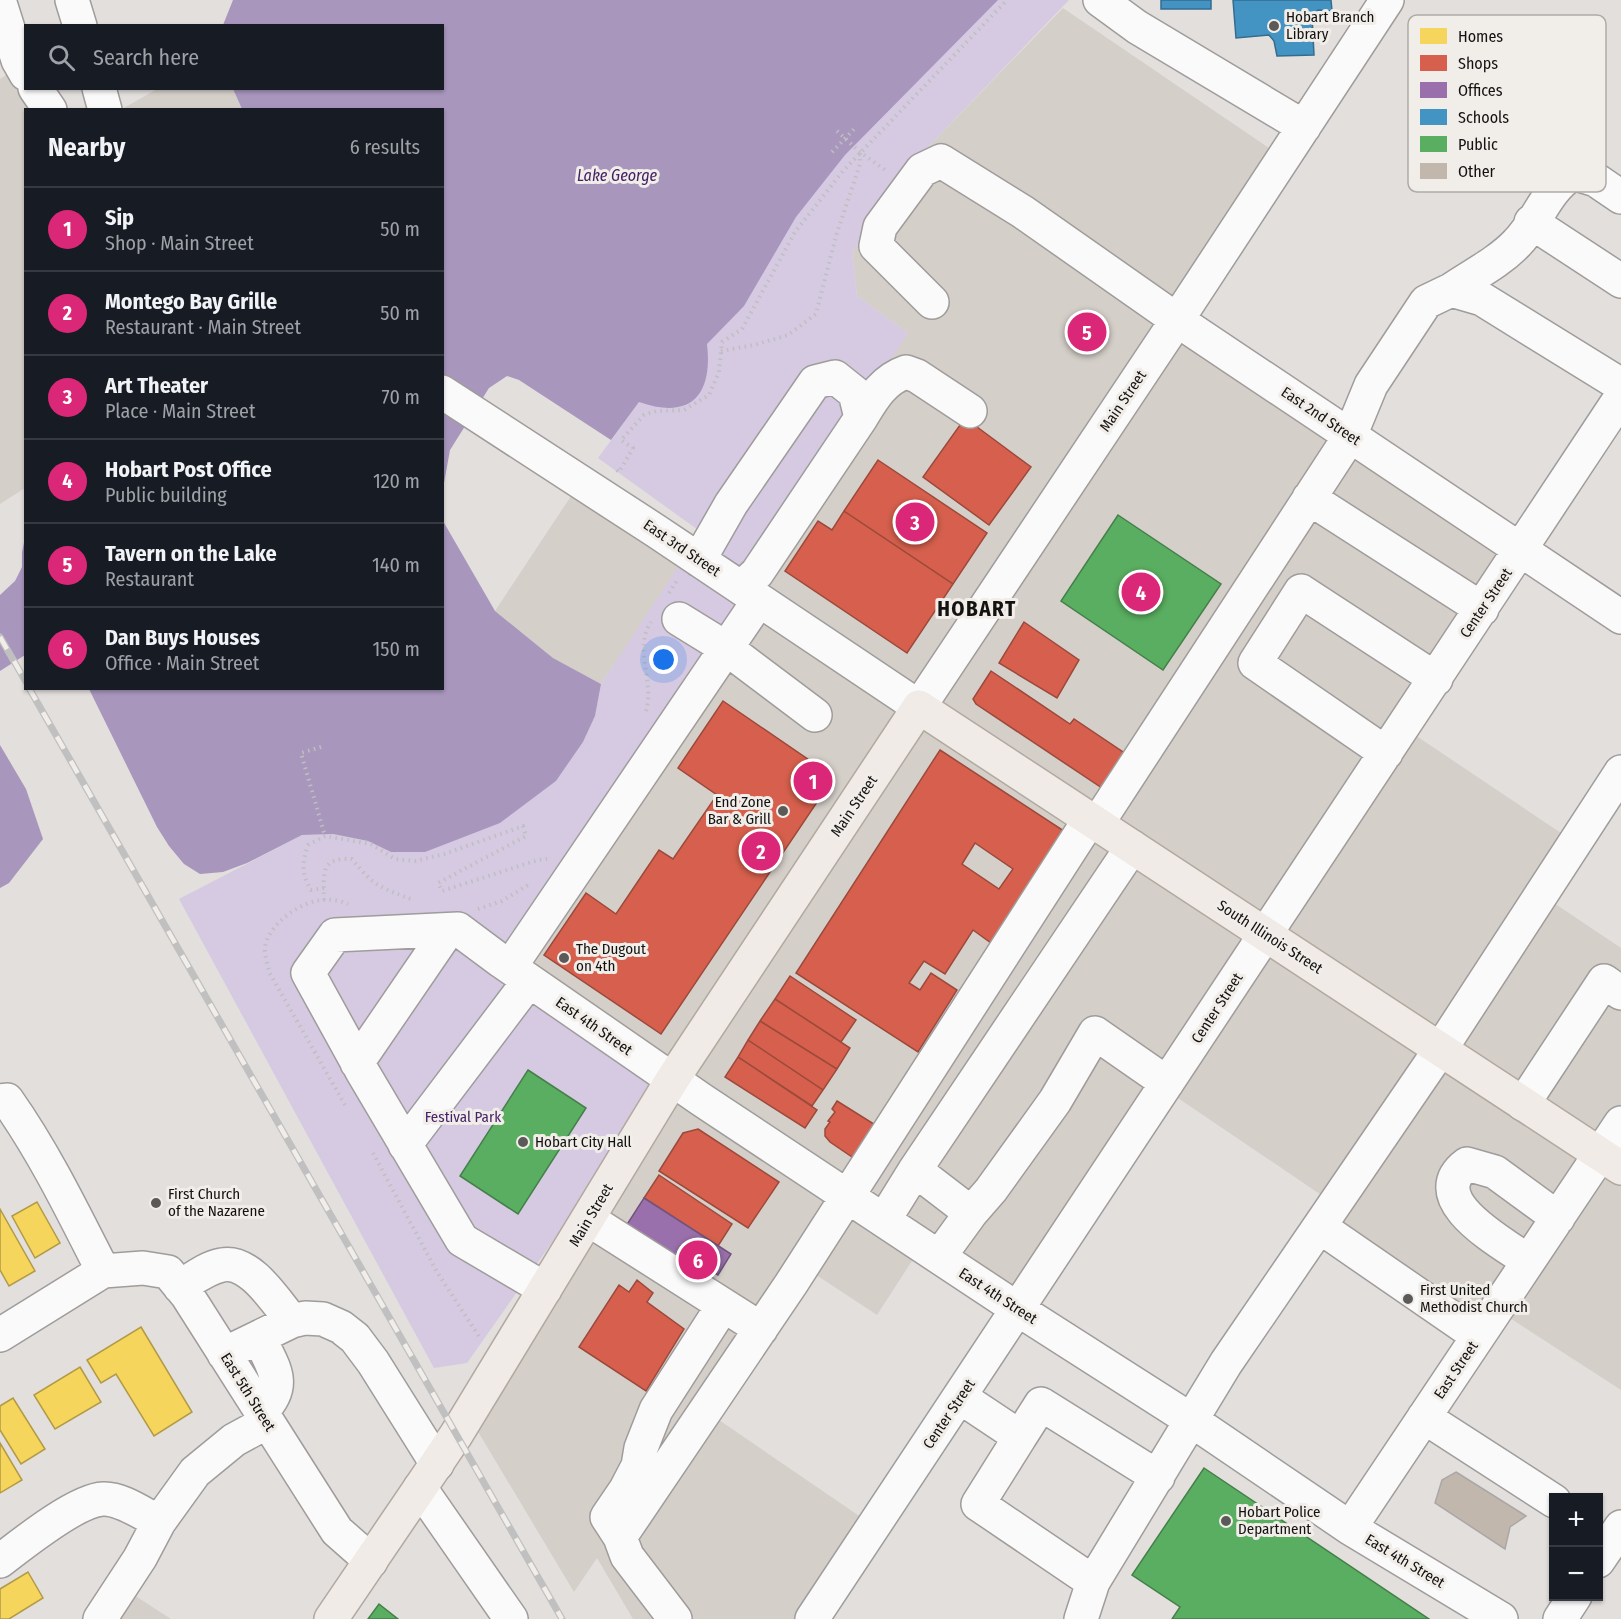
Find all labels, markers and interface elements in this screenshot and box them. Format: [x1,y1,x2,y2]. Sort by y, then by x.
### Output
place label: Hobart Branch Library [1286,8,1374,43]
legend [1408,15,1606,192]
marker: Hobart Branch Library [1267,19,1281,33]
search box [24,24,444,90]
text: Homes [1458,27,1503,46]
icon: search [45,41,78,74]
text: Search here [93,44,199,71]
text: Shops [1458,54,1498,73]
text: Offices [1458,81,1503,100]
text: Schools [1458,108,1509,127]
text: Nearby [48,132,125,163]
text: 6 results [350,135,420,159]
text: Public [1458,135,1498,154]
text: Other [1458,162,1496,181]
water label: Lake George [577,166,658,185]
text: Sip [105,204,134,231]
text: 1 [63,217,72,241]
text: 50 m [380,217,420,241]
text: Shop · Main Street [105,231,254,255]
text: Montego Bay Grille [105,288,277,315]
text: 2 [63,301,72,325]
text: 50 m [380,301,420,325]
pin: 5 [1068,310,1106,354]
text: Restaurant · Main Street [105,315,301,339]
street label: Main Street [1096,367,1150,435]
text: Art Theater [105,372,208,399]
street label: East 2nd Street [1278,383,1364,449]
text: 3 [63,385,72,409]
text: 70 m [382,385,420,409]
text: Place · Main Street [105,399,255,423]
text: Hobart Post Office [105,456,272,483]
text: 4 [62,469,73,493]
text: 120 m [373,469,420,493]
text: Public building [105,483,227,507]
pin: 3 [896,500,934,544]
street label: East 3rd Street [640,516,724,580]
text: Tavern on the Lake [105,540,277,567]
text: 5 [63,553,72,577]
text: 140 m [372,553,420,577]
street label: Center Street [1456,565,1516,641]
text: Restaurant [105,567,194,591]
pin: 4 [1122,570,1160,614]
district label: HOBART [937,596,1017,622]
text: Dan Buys Houses [105,624,260,651]
text: 6 [62,637,73,661]
text: 150 m [373,637,420,661]
your location [649,645,678,674]
text: Office · Main Street [105,651,259,675]
pin: 1 [794,758,832,804]
street label: Main Street [827,772,881,840]
place label: End Zone Bar & Grill [708,793,771,828]
marker: End Zone Bar & Grill [776,804,790,818]
pin: 2 [742,828,780,874]
street label: South Illinois Street [1214,896,1326,978]
place label: The Dugout on 4th [576,940,646,975]
marker: The Dugout on 4th [557,951,571,965]
street label: Center Street [1188,969,1246,1047]
street label: East 4th Street [552,993,636,1059]
park label: Festival Park [425,1108,501,1126]
place label: Hobart City Hall [535,1133,632,1151]
marker: Hobart City Hall [516,1135,530,1149]
street label: Main Street [565,1180,617,1250]
place label: First Church of the Nazarene [168,1185,265,1220]
marker: First Church of the Nazarene [149,1196,163,1210]
pin: 6 [678,1238,718,1282]
street label: East 4th Street [956,1264,1040,1328]
place label: First United Methodist Church [1420,1281,1528,1316]
marker: First United Methodist Church [1401,1292,1415,1306]
street label: East Street [1430,1338,1482,1402]
street label: East 5th Street [217,1350,279,1435]
street label: Center Street [919,1376,979,1452]
map controls [1549,1493,1603,1601]
button: + [1549,1493,1603,1547]
place label: Hobart Police Department [1238,1503,1320,1538]
marker: Hobart Police Department [1219,1514,1233,1528]
street label: East 4th Street [1362,1530,1448,1592]
button: − [1549,1547,1603,1601]

